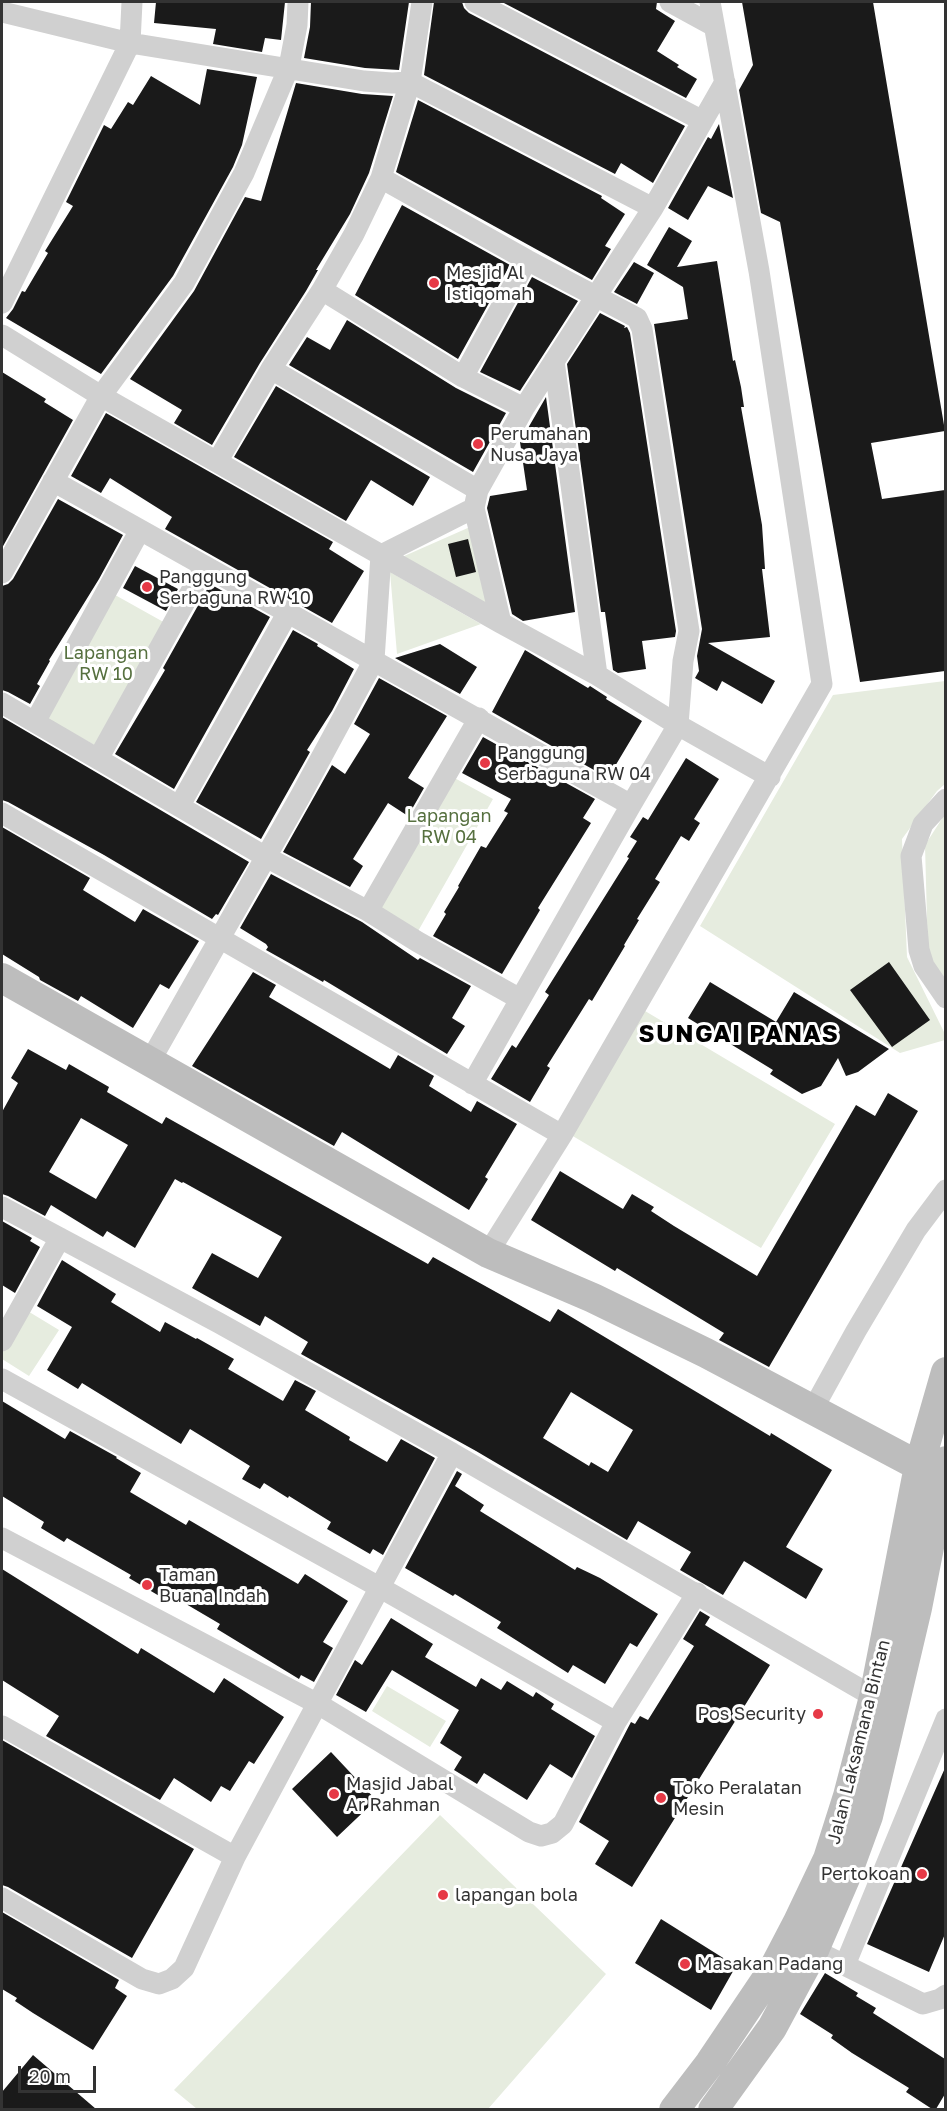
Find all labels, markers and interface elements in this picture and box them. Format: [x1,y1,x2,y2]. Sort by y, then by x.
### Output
place label: Mesjid Al Istiqomah [446,262,532,304]
marker: Mesjid Al Istiqomah [427,276,441,290]
place label: Perumahan Nusa Jaya [490,423,588,466]
marker: Perumahan Nusa Jaya [471,437,485,451]
place label: Panggung Serbaguna RW 10 [159,566,311,608]
marker: Panggung Serbaguna RW 10 [140,580,154,594]
park label: Lapangan RW 10 [63,642,149,684]
place label: Panggung Serbaguna RW 04 [497,742,651,784]
marker: Panggung Serbaguna RW 04 [478,756,492,770]
park label: Lapangan RW 04 [406,805,492,848]
district label: SUNGAI PANAS [639,1020,839,1048]
place label: Taman Buana Indah [159,1564,267,1606]
marker: Taman Buana Indah [140,1578,154,1592]
street label: Jalan Laksamana Bintan [823,1637,895,1847]
place label: Pos Security [697,1703,806,1725]
marker: Pos Security [811,1707,825,1721]
place label: Masjid Jabal Ar Rahman [346,1773,454,1816]
place label: Toko Peralatan Mesin [673,1777,802,1820]
marker: Masjid Jabal Ar Rahman [327,1787,341,1801]
marker: Toko Peralatan Mesin [654,1791,668,1805]
place label: Pertokoan [821,1863,910,1885]
marker: Pertokoan [915,1867,929,1881]
place label: lapangan bola [455,1884,578,1906]
marker: lapangan bola [436,1888,450,1902]
place label: Masakan Padang [697,1953,843,1975]
marker: Masakan Padang [678,1957,692,1971]
scale bar [21,2054,99,2092]
text: 20 m [29,2065,71,2087]

